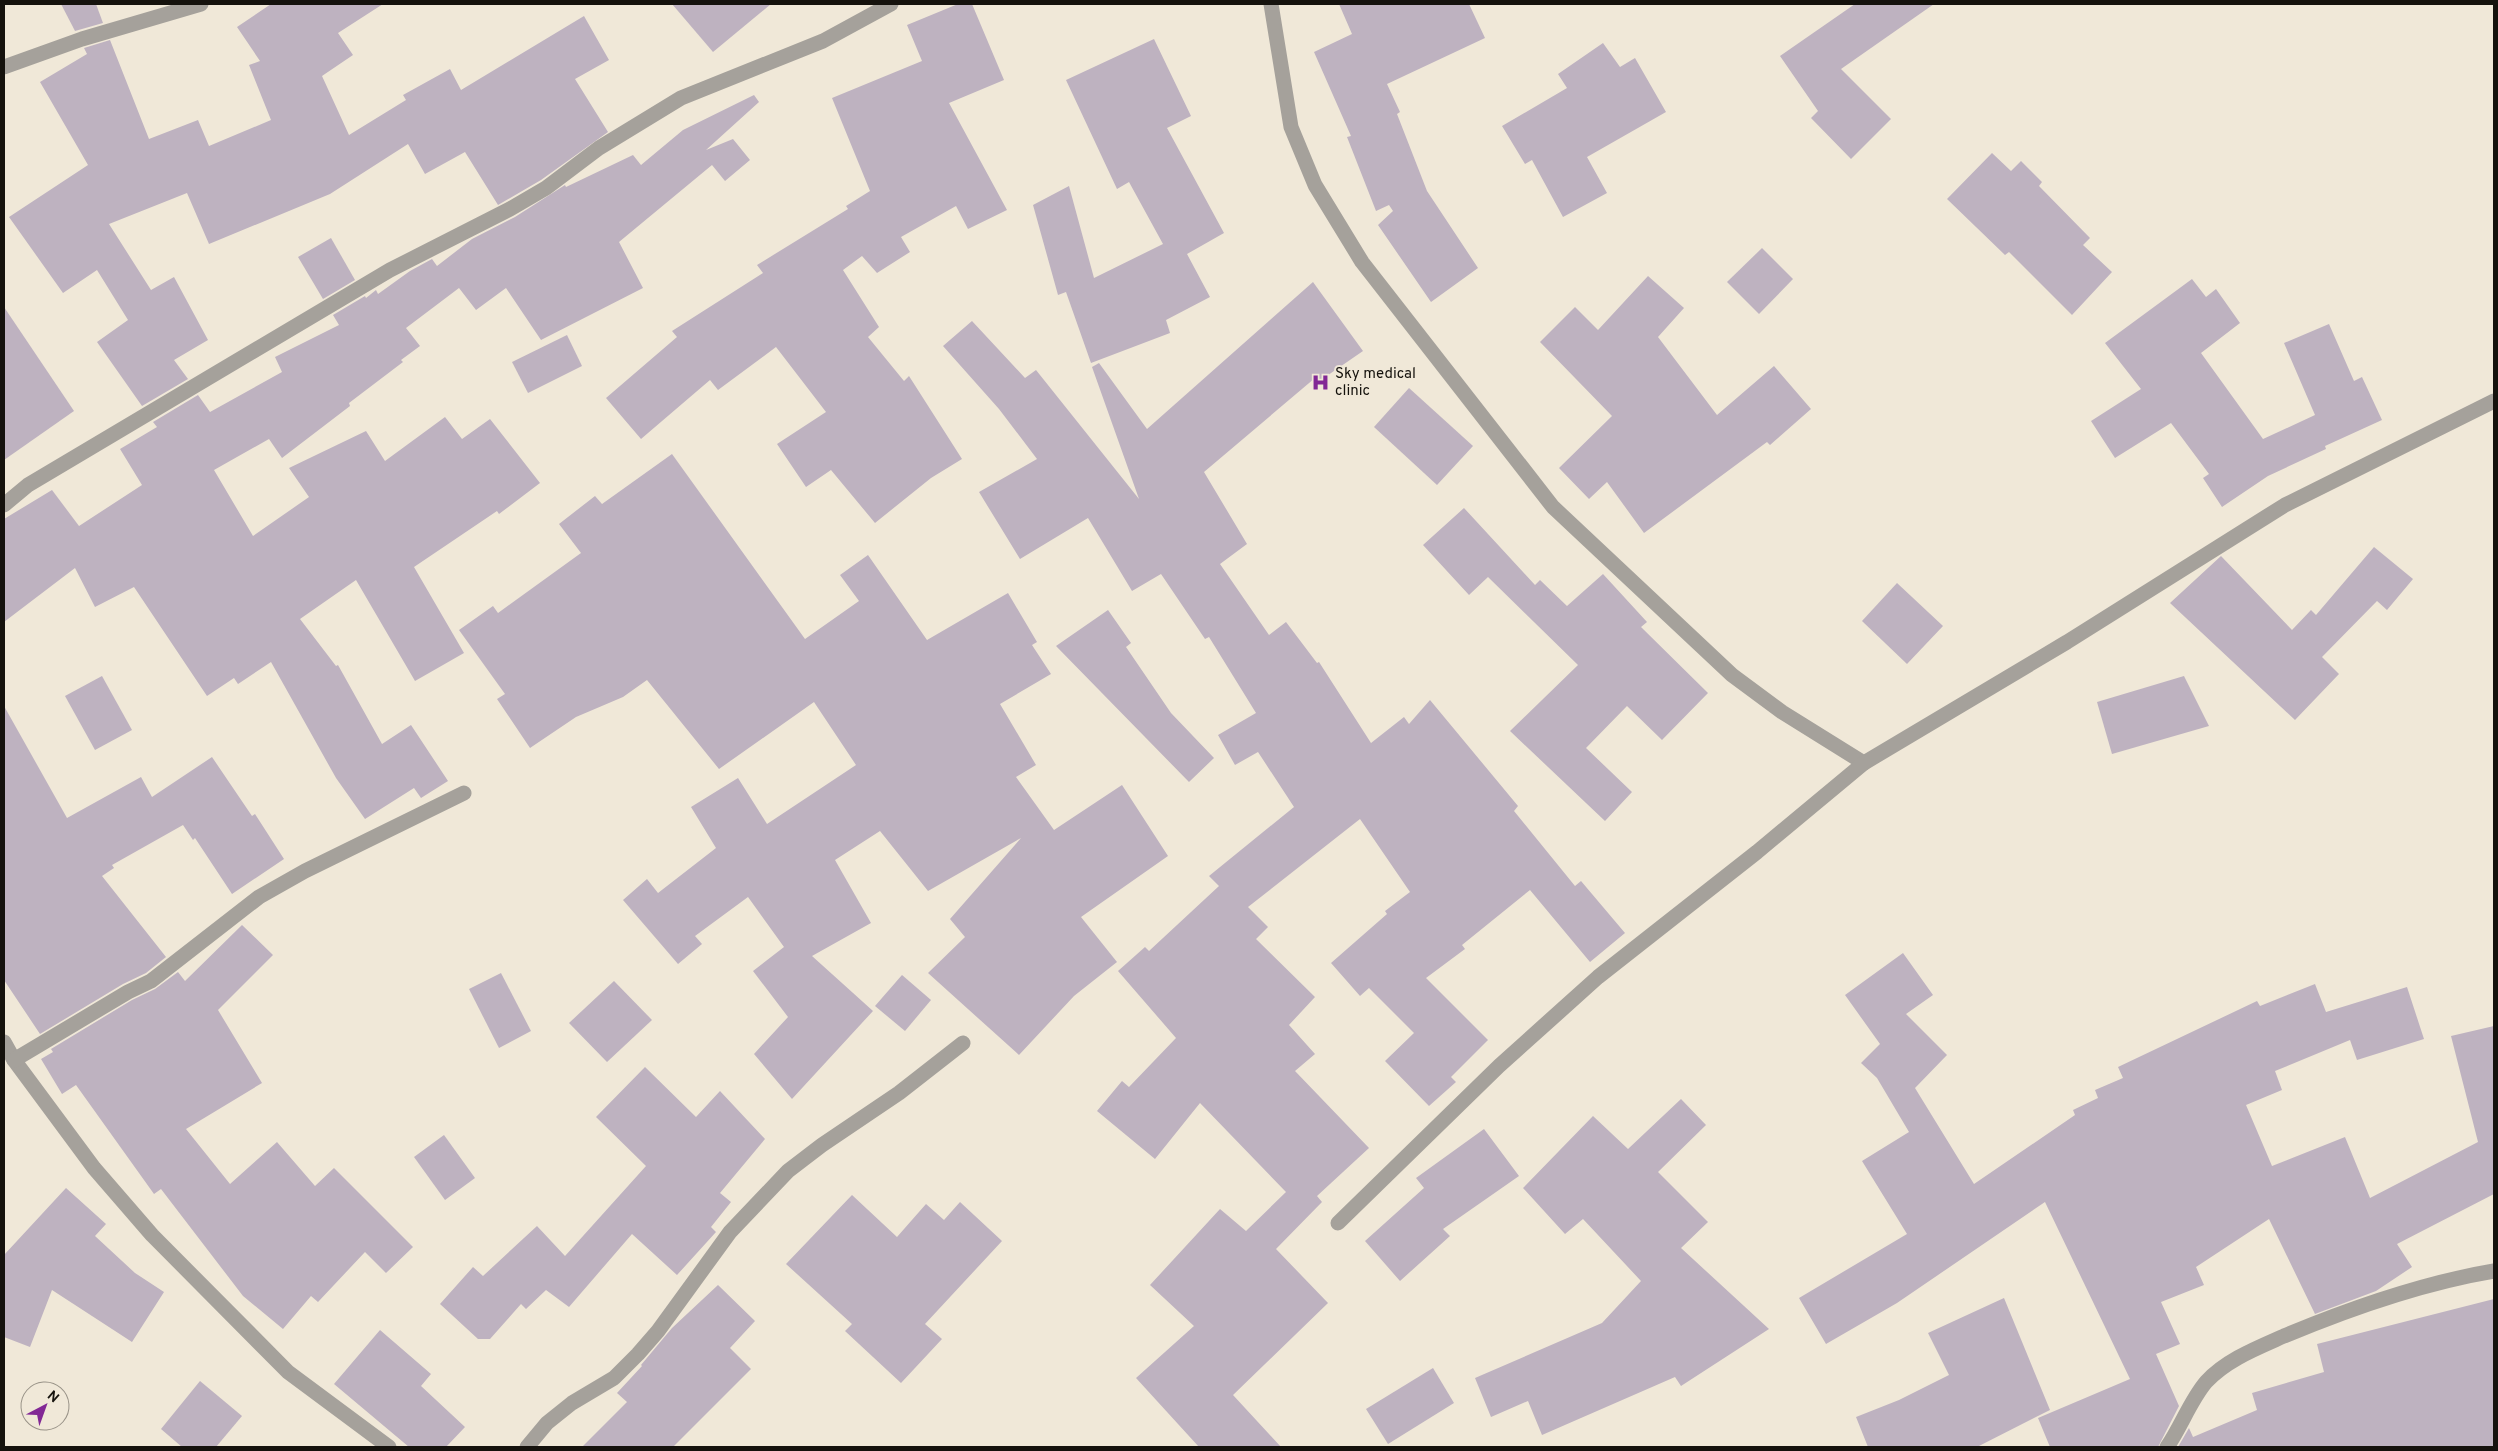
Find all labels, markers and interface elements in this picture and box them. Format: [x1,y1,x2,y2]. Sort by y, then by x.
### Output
place label: Sky medical clinic [1335,365,1416,401]
hospital icon: Sky medical clinic [1311,372,1331,392]
north arrow [20,1381,70,1431]
text: N [43,1388,62,1407]

